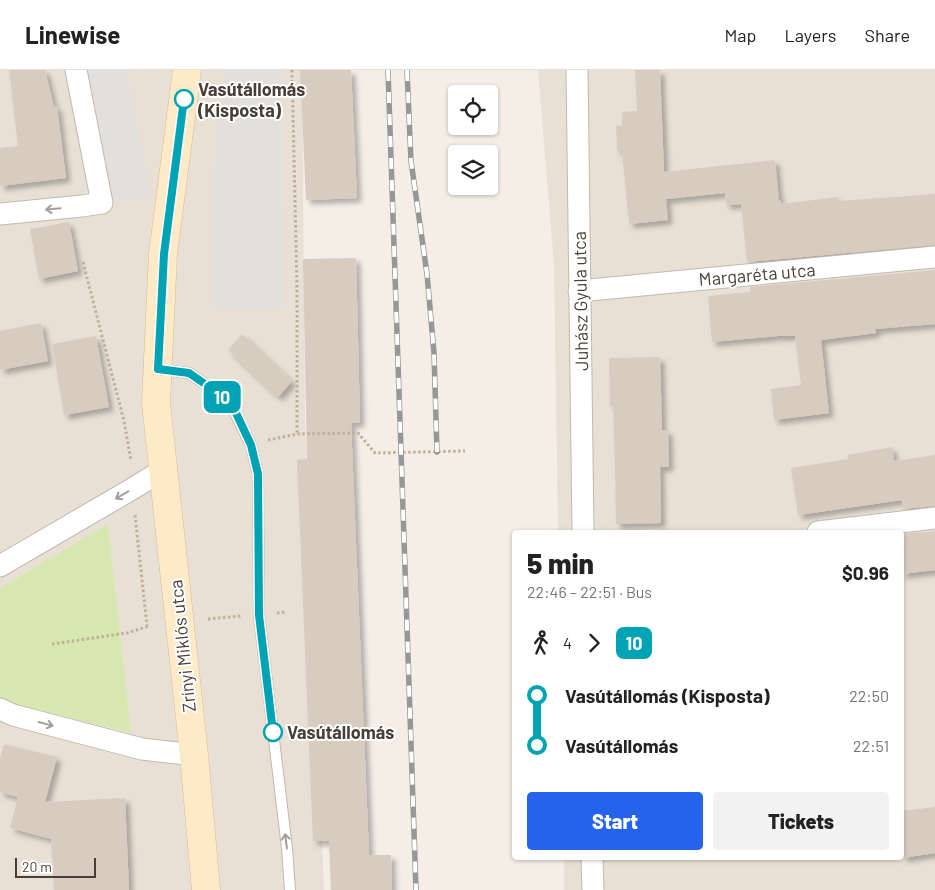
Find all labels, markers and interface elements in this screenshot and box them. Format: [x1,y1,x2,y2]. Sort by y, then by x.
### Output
text: Linewise [25,20,120,49]
text: Map [724,24,756,46]
text: Layers [784,24,837,46]
text: Share [865,24,910,46]
place label: Vasútállomás (Kisposta) [197,78,305,121]
map controls [448,85,498,195]
button: locate [448,85,498,135]
marker: Vasútállomás (Kisposta) [174,89,194,109]
button: layers [448,145,498,195]
one-way arrow [46,204,62,214]
street label: Juhász Gyula utca [568,231,592,371]
street label: Margaréta utca [698,258,816,290]
line badge: 10 [200,381,244,413]
text: 10 [214,386,230,408]
one-way arrow [116,491,130,501]
text: 5 min [527,546,594,580]
text: $0.96 [842,561,889,584]
street label: Zrínyi Miklós utca [164,579,200,713]
text: 22:46 – 22:51 · Bus [527,582,652,601]
icon: walk [527,629,555,657]
icon: forward [580,629,608,657]
text: 10 [626,632,642,654]
text: 4 [563,633,572,652]
text: Vasútállomás (Kisposta) [565,684,770,707]
text: 22:50 [849,686,889,705]
one-way arrow [38,720,54,729]
place label: Vasútállomás [287,721,394,743]
marker: Vasútállomás [263,722,283,742]
text: Vasútállomás [565,734,678,757]
text: 22:51 [853,736,889,755]
button: Start [527,792,703,850]
button: Tickets [713,792,889,850]
one-way arrow [281,834,291,850]
scale bar [15,855,96,878]
text: 20 m [22,858,52,875]

